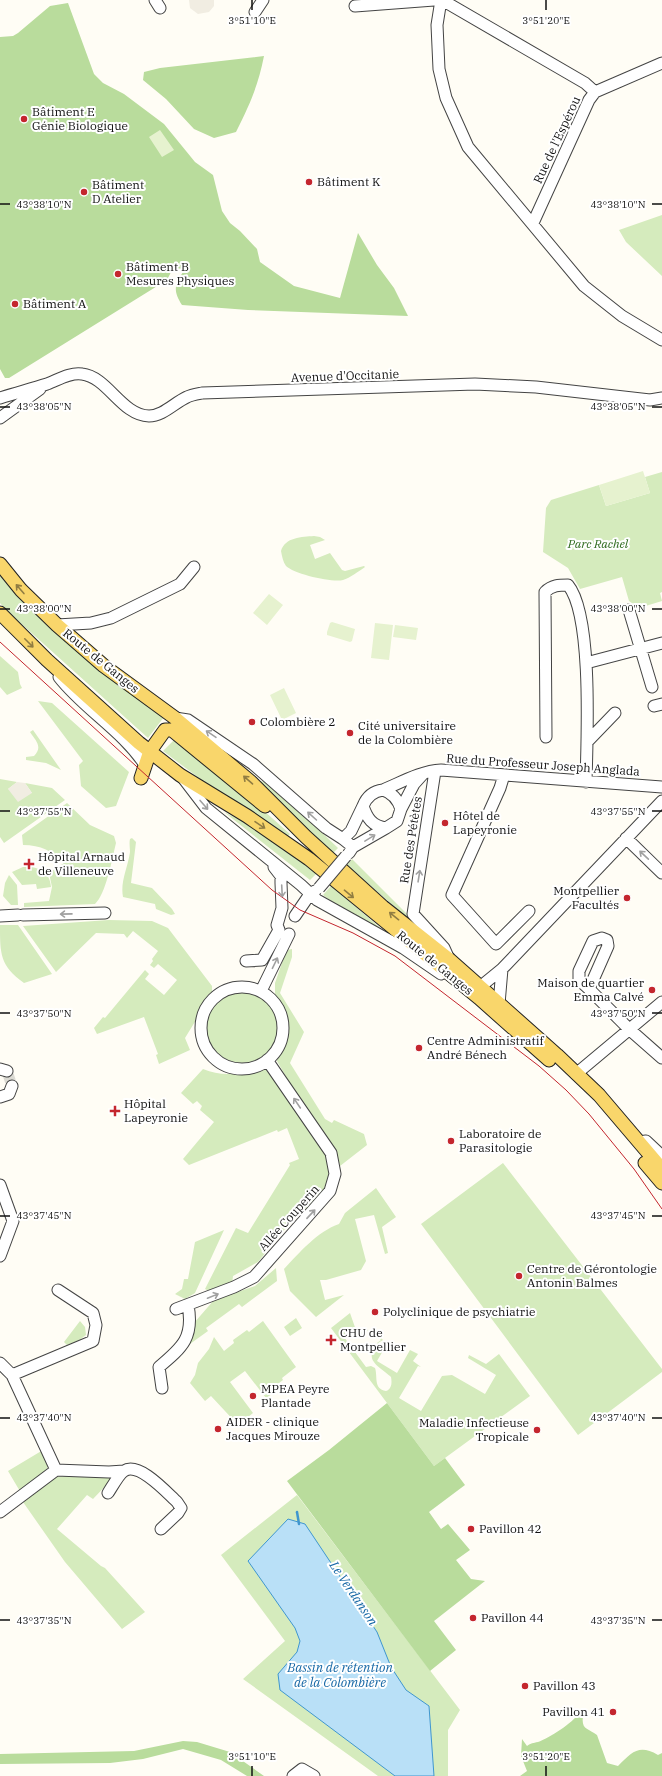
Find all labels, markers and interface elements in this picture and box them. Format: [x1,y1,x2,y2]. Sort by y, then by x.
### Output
text: 3°51'10"E [228,14,276,27]
text: 3°51'20"E [522,14,570,27]
street label: Rue de l'Espérou [530,93,584,186]
place label: Bâtiment E Génie Biologique [32,104,128,133]
marker: Bâtiment E Génie Biologique [19,114,29,124]
place label: Bâtiment K [317,174,381,189]
place label: Bâtiment D Atelier [92,177,144,206]
marker: Bâtiment K [304,177,314,187]
marker: Bâtiment D Atelier [79,187,89,197]
text: 43°38'10"N [17,198,72,211]
text: 43°38'10"N [591,198,646,211]
place label: Bâtiment B Mesures Physiques [126,259,234,288]
marker: Bâtiment B Mesures Physiques [113,269,123,279]
place label: Bâtiment A [23,296,87,311]
marker: Bâtiment A [10,299,20,309]
street label: Avenue d'Occitanie [291,366,399,385]
text: 43°38'05"N [17,400,72,413]
text: 43°38'05"N [591,400,646,413]
park label: Parc Rachel [567,536,629,551]
one-way arrow [15,584,25,594]
text: 43°38'00"N [17,602,72,615]
text: 43°38'00"N [591,602,646,615]
street label: Route de Ganges [60,625,143,696]
one-way arrow [24,638,34,648]
place label: Colombière 2 [260,714,335,729]
marker: Colombière 2 [247,717,257,727]
place label: Cité universitaire de la Colombière [358,718,456,747]
marker: Cité universitaire de la Colombière [345,728,355,738]
one-way arrow [206,730,217,738]
street label: Rue du Professeur Joseph Anglada [446,750,641,779]
one-way arrow [243,775,253,784]
street label: Rue des Pétètes [396,795,425,885]
one-way arrow [200,800,209,810]
text: 43°37'55"N [17,805,72,818]
text: 43°37'55"N [591,805,646,818]
place label: Hôtel de Lapeyronie [453,808,517,837]
one-way arrow [307,811,317,821]
marker: Hôtel de Lapeyronie [440,818,450,828]
one-way arrow [255,821,266,829]
one-way arrow [364,833,376,841]
place label: Hôpital Arnaud de Villeneuve [38,849,125,878]
one-way arrow [639,850,649,860]
marker: Hôpital Arnaud de Villeneuve [23,858,35,870]
one-way arrow [415,869,423,882]
place label: Montpellier Facultés [553,883,620,912]
one-way arrow [278,884,285,897]
one-way arrow [344,889,355,898]
marker: Montpellier Facultés [622,893,632,903]
one-way arrow [60,910,73,918]
one-way arrow [389,912,400,920]
street label: Route de Ganges [394,927,477,998]
one-way arrow [272,957,279,969]
place label: Maison de quartier Emma Calvé [537,975,645,1004]
marker: Maison de quartier Emma Calvé [647,985,657,995]
text: 43°37'50"N [17,1007,72,1020]
text: 43°37'50"N [591,1007,646,1020]
place label: Centre Administratif André Bénech [427,1033,544,1062]
marker: Centre Administratif André Bénech [414,1043,424,1053]
place label: Hôpital Lapeyronie [124,1096,188,1125]
one-way arrow [292,1097,301,1108]
marker: Hôpital Lapeyronie [109,1105,121,1117]
place label: Laboratoire de Parasitologie [459,1126,541,1155]
marker: Laboratoire de Parasitologie [446,1136,456,1146]
street label: Allée Couperin [255,1181,322,1254]
text: 43°37'45"N [17,1209,72,1222]
one-way arrow [307,1209,316,1219]
text: 43°37'45"N [591,1209,646,1222]
place label: Centre de Gérontologie Antonin Balmes [527,1261,657,1290]
marker: Centre de Gérontologie Antonin Balmes [514,1271,524,1281]
one-way arrow [207,1291,219,1299]
place label: Polyclinique de psychiatrie [383,1304,535,1319]
marker: Polyclinique de psychiatrie [370,1307,380,1317]
place label: CHU de Montpellier [340,1325,406,1354]
marker: CHU de Montpellier [325,1334,337,1346]
place label: MPEA Peyre Plantade [261,1381,329,1410]
marker: MPEA Peyre Plantade [248,1391,258,1401]
text: 43°37'40"N [17,1411,72,1424]
text: 43°37'40"N [591,1411,646,1424]
place label: AIDER - clinique Jacques Mirouze [226,1414,320,1443]
place label: Maladie Infectieuse Tropicale [419,1415,529,1444]
marker: AIDER - clinique Jacques Mirouze [213,1424,223,1434]
marker: Maladie Infectieuse Tropicale [532,1425,542,1435]
place label: Pavillon 42 [479,1521,542,1536]
marker: Pavillon 42 [466,1524,476,1534]
water label: Le Verdanson [325,1557,382,1629]
place label: Pavillon 44 [481,1610,544,1625]
marker: Pavillon 44 [468,1613,478,1623]
text: 43°37'35"N [17,1614,72,1627]
text: 43°37'35"N [591,1614,646,1627]
water label: Bassin de rétention de la Colombière [286,1659,393,1691]
place label: Pavillon 43 [533,1678,596,1693]
marker: Pavillon 43 [520,1681,530,1691]
place label: Pavillon 41 [542,1704,605,1719]
marker: Pavillon 41 [608,1707,618,1717]
text: 3°51'10"E [228,1750,276,1763]
text: 3°51'20"E [522,1750,570,1763]

